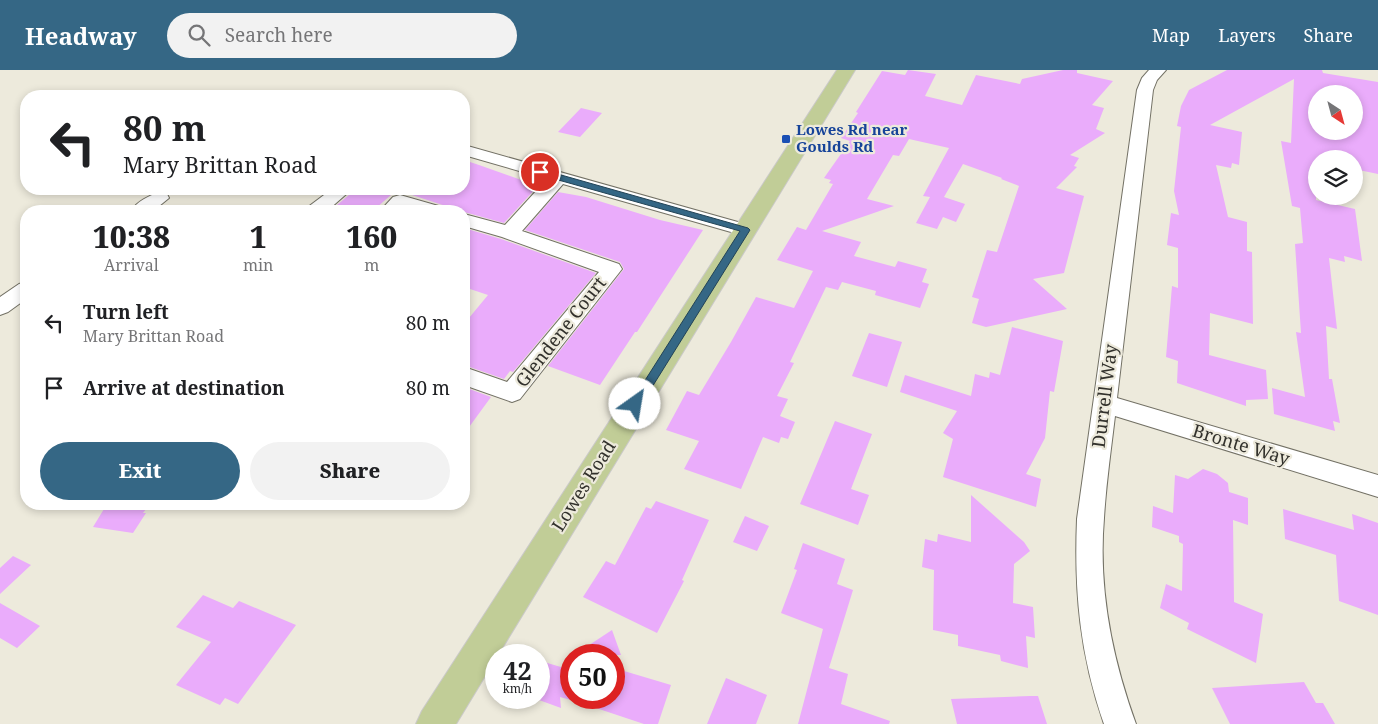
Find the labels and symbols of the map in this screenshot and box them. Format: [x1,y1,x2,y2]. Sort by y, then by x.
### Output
north arrow [1308,85,1362,140]
place label: Lowes Rd near Goulds Rd [796,119,907,156]
marker: Lowes Rd near Goulds Rd [780,133,792,145]
pin [519,151,561,193]
street label: Glendene Court [510,271,611,392]
street label: Durrell Way [1086,342,1122,449]
position arrow [608,377,660,429]
street label: Bronte Way [1190,418,1294,470]
street label: Lowes Road [546,435,621,535]
speed limit sign: 50 [560,644,625,709]

